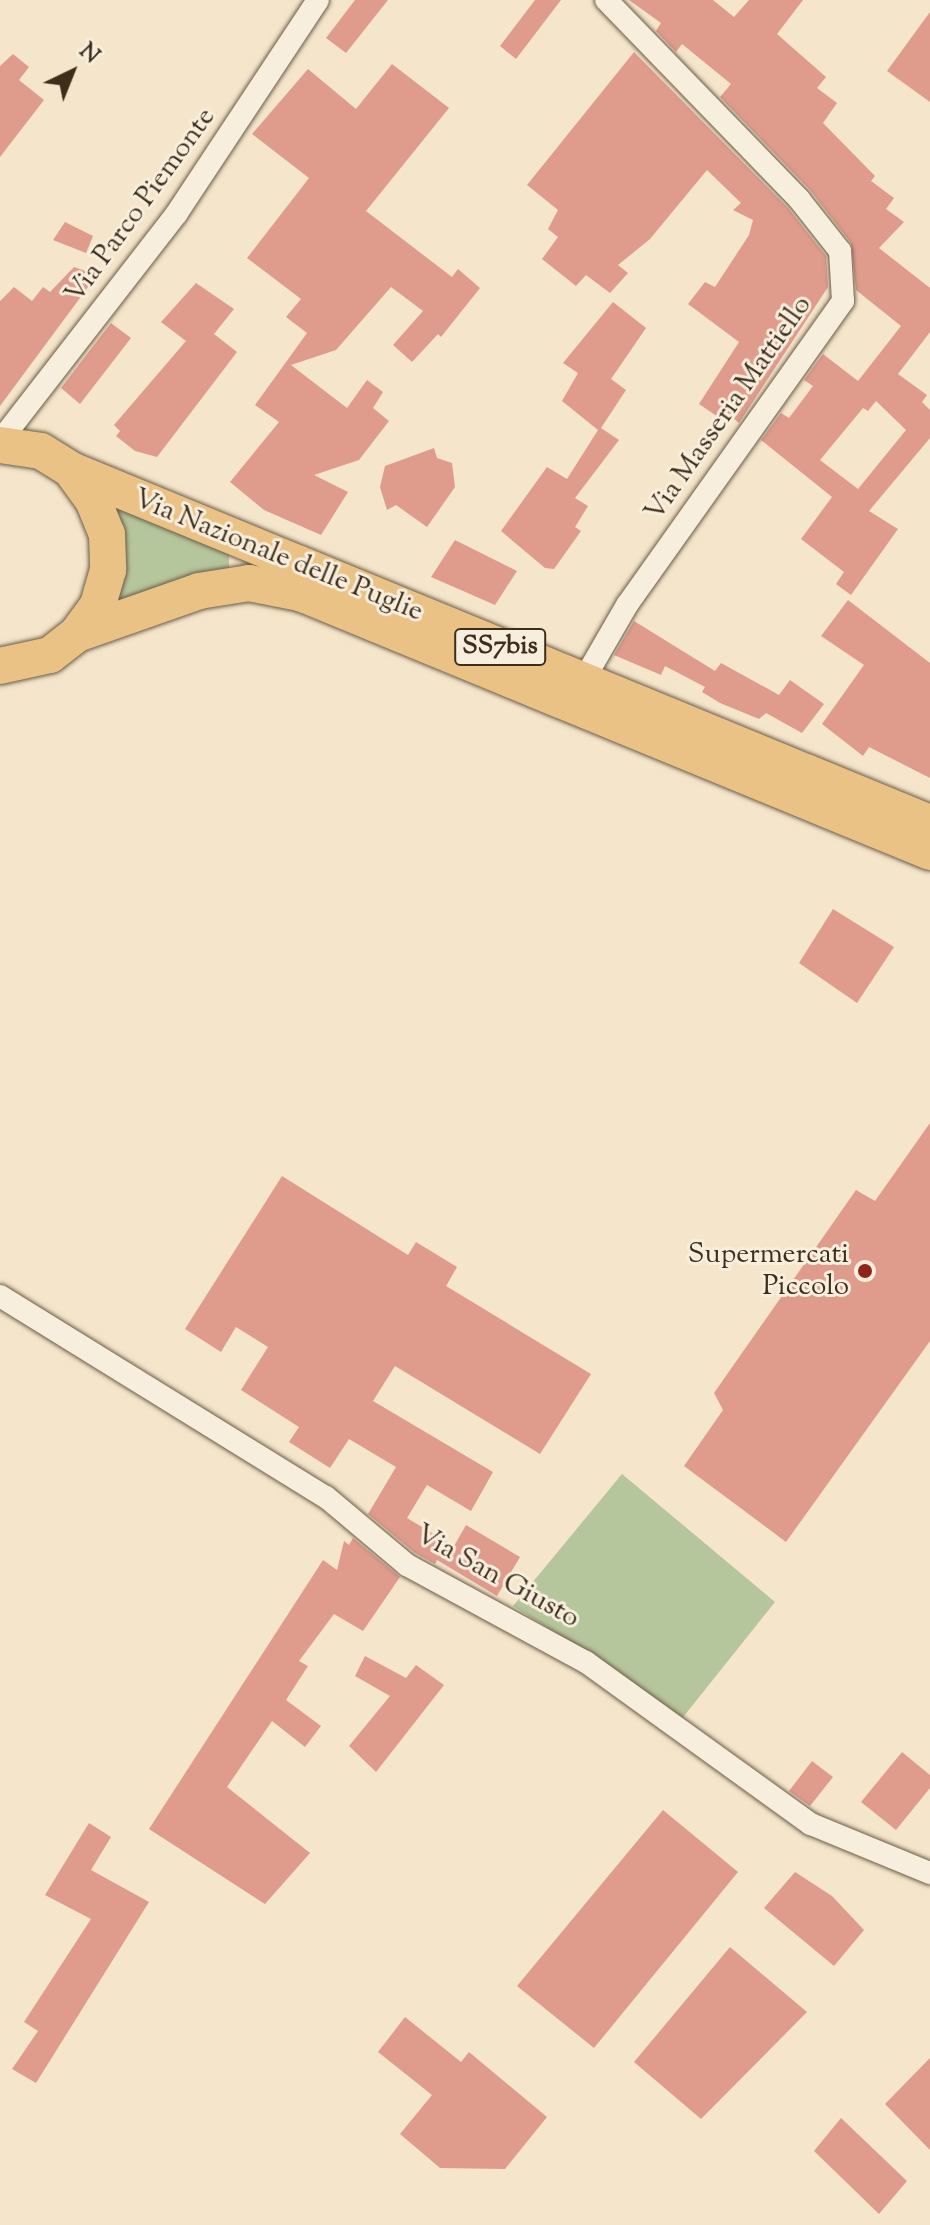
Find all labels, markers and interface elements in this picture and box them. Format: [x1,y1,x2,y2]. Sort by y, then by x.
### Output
north arrow [32,32,112,112]
text: N [71,37,106,72]
street label: Via Parco Piemonte [59,102,223,310]
street label: Via Masseria Mattiello [638,290,820,528]
street label: Via Nazionale delle Puglie [128,482,428,630]
road number: SS7bis [454,625,546,669]
place label: Supermercati Piccolo [688,1238,849,1304]
marker: Supermercati Piccolo [856,1262,874,1280]
street label: Via San Giusto [409,1518,585,1636]

